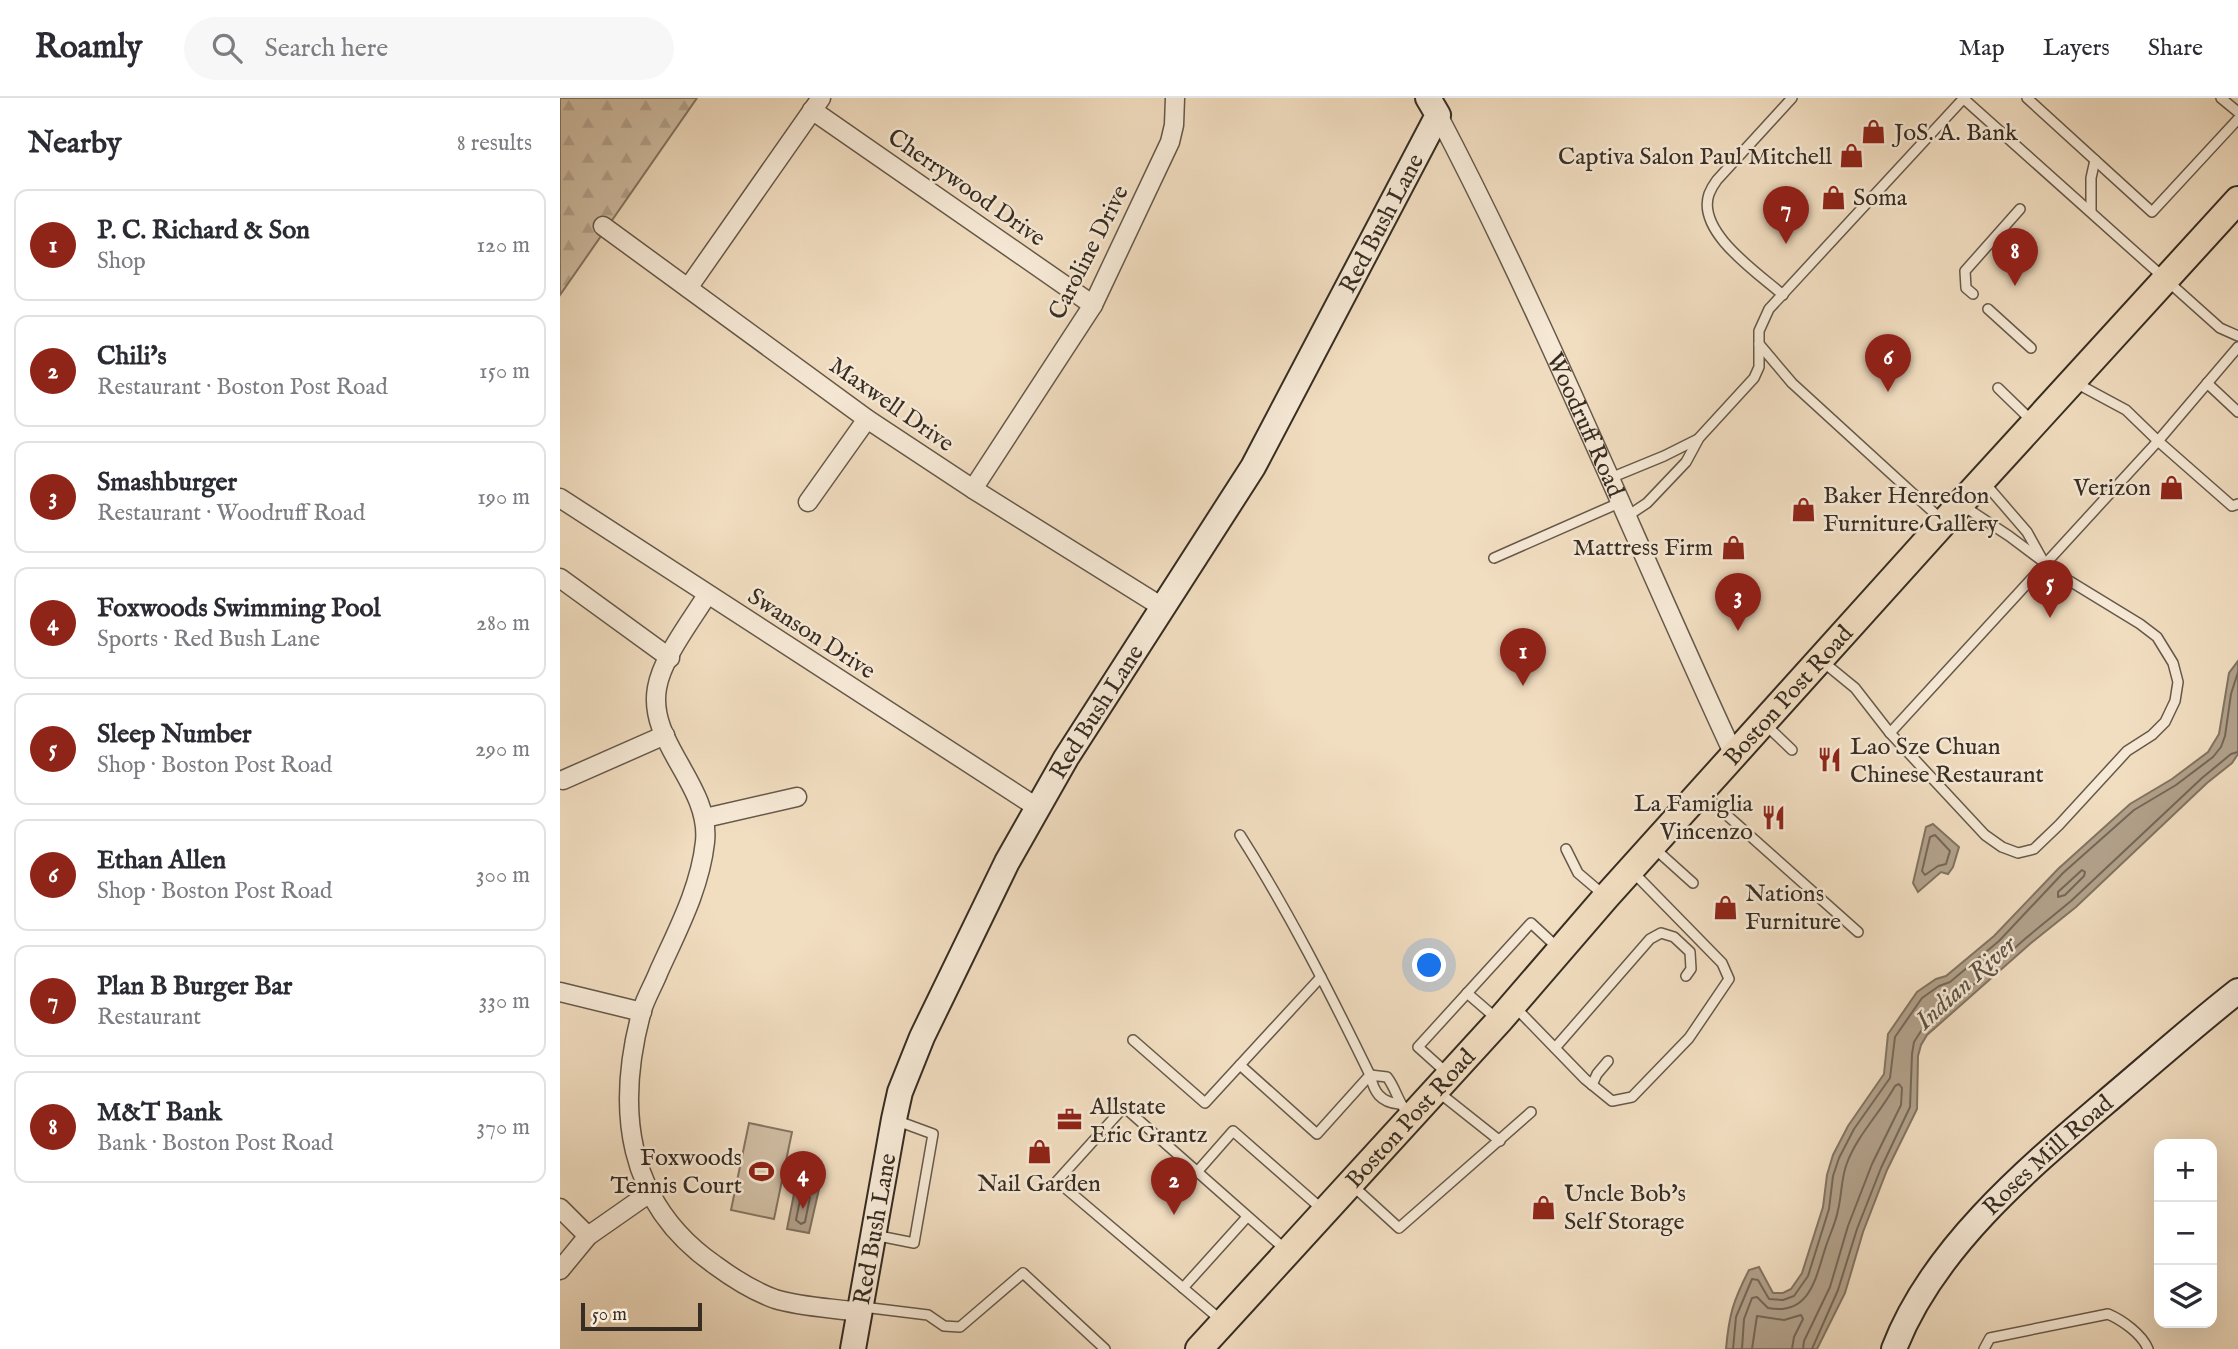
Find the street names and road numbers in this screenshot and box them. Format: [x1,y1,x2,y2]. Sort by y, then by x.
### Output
street label: Cherrywood Drive [881,122,1051,254]
street label: Red Bush Lane [1333,149,1432,299]
street label: Caroline Drive [1042,180,1137,325]
street label: Woodruff Road [1538,348,1630,502]
street label: Maxwell Drive [823,351,960,460]
street label: Swanson Drive [741,581,881,687]
street label: Boston Post Road [1718,619,1861,773]
street label: Red Bush Lane [1043,639,1152,785]
street label: Boston Post Road [1340,1042,1483,1196]
street label: Roses Mill Road [1977,1088,2120,1223]
street label: Red Bush Lane [847,1151,905,1307]

